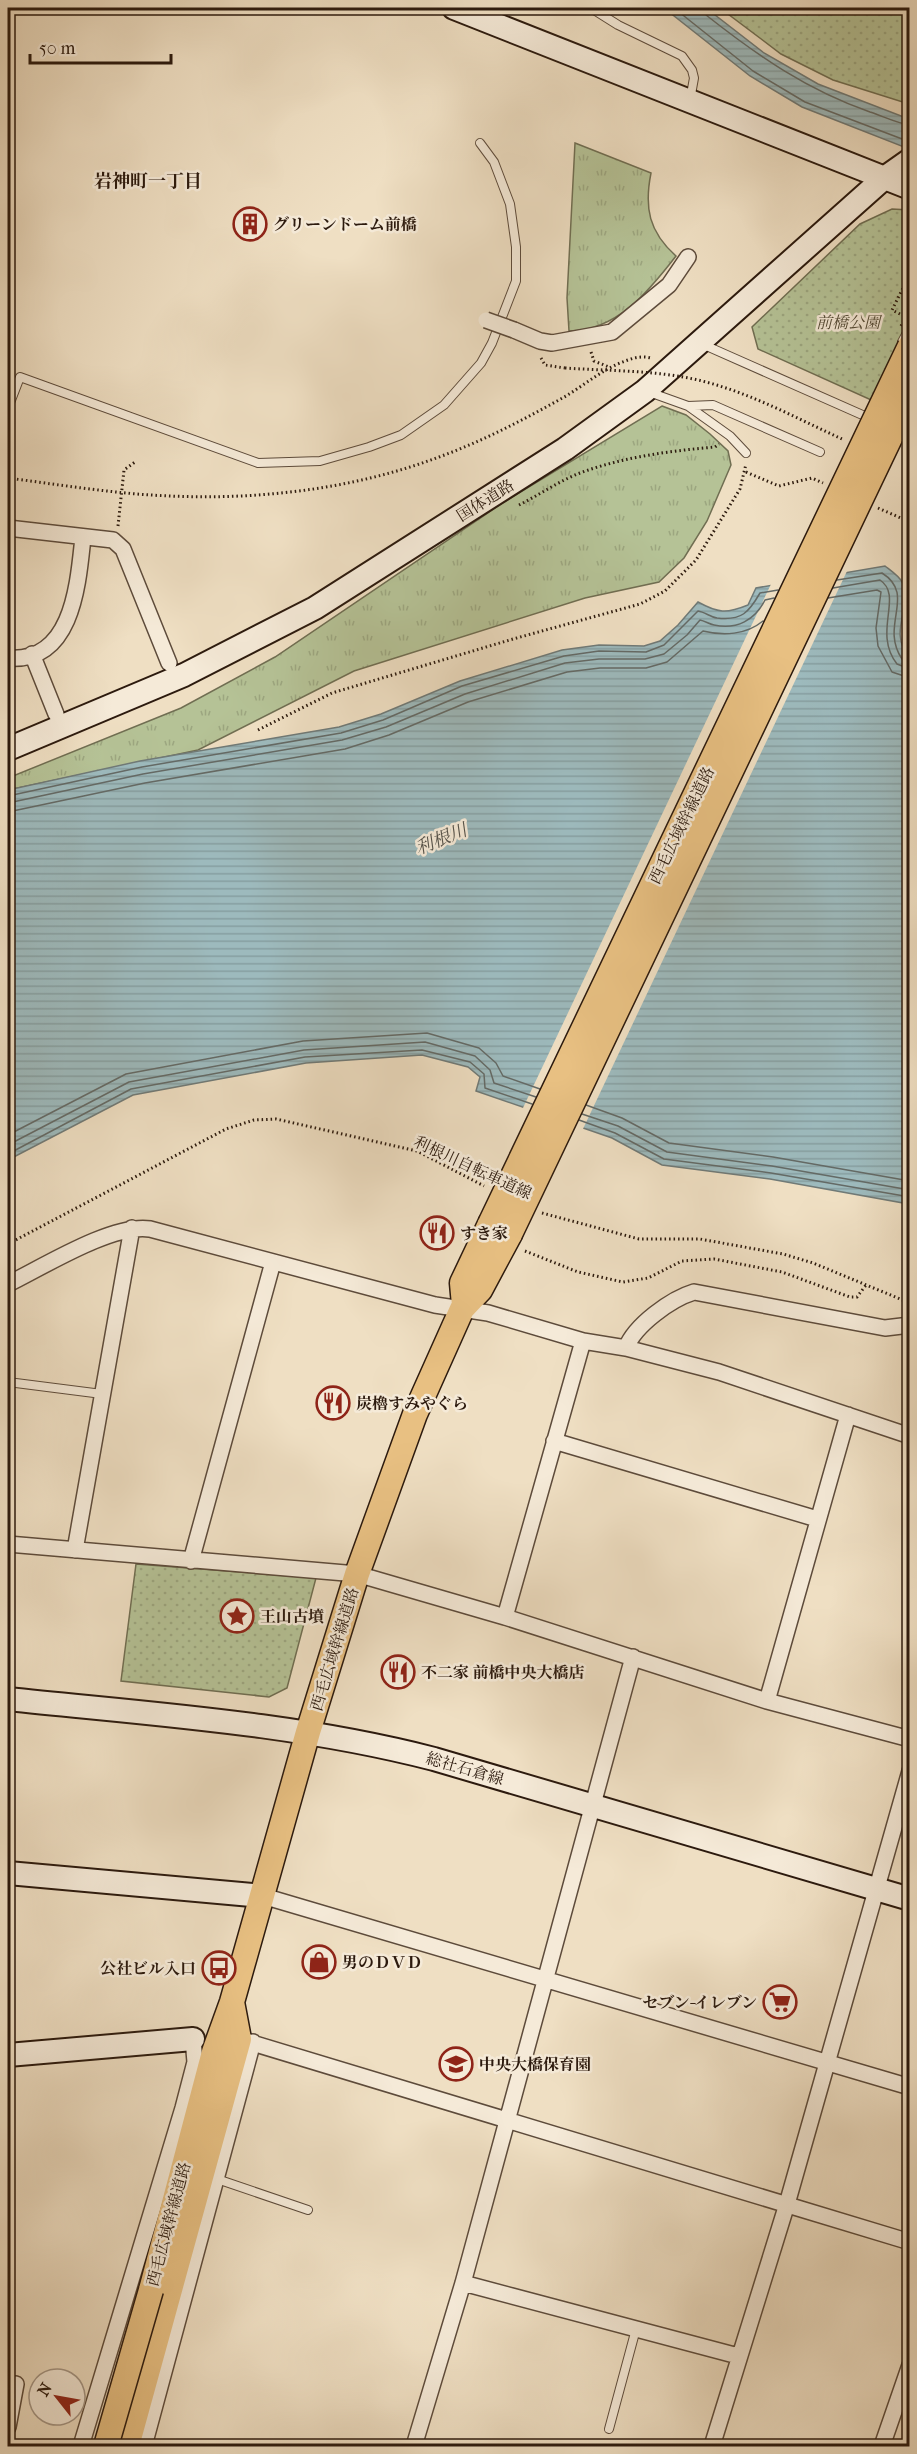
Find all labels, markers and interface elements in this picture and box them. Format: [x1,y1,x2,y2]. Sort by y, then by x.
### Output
scale bar [30,27,171,65]
text: 50 m [39,38,76,59]
district label: 岩神町一丁目 [94,171,202,192]
building icon: グリーンドーム前橋 [232,206,268,242]
place label: グリーンドーム前橋 [273,215,417,234]
park label: 前橋公園 [816,313,883,332]
street label: 国体道路 [453,475,517,525]
street label: 西毛広域幹線道路 [645,764,718,887]
water label: 利根川 [412,819,472,859]
street label: 利根川自転車道線 [411,1132,535,1203]
restaurant icon: すき家 [419,1215,455,1251]
place label: すき家 [460,1224,508,1243]
restaurant icon: 炭櫓すみやぐら [315,1385,351,1421]
place label: 炭櫓すみやぐら [356,1394,468,1413]
street label: 西毛広域幹線道路 [307,1585,362,1713]
place icon: 王山古墳 [219,1598,255,1634]
place label: 王山古墳 [260,1607,324,1626]
restaurant icon: 不二家 前橋中央大橋店 [380,1654,416,1690]
place label: 不二家 前橋中央大橋店 [421,1663,584,1682]
street label: 総社石倉線 [424,1748,506,1789]
shop icon: 男のＤＶＤ [301,1944,337,1980]
bus stop icon: 公社ビル入口 [201,1950,237,1986]
place label: 男のＤＶＤ [342,1953,422,1972]
place label: 公社ビル入口 [100,1959,196,1978]
supermarket icon: セブン-イレブン [762,1984,798,2020]
place label: セブン-イレブン [642,1993,757,2012]
school or university icon: 中央大橋保育園 [438,2046,474,2082]
place label: 中央大橋保育園 [479,2055,591,2074]
street label: 西毛広域幹線道路 [143,2160,194,2288]
north arrow [27,2367,87,2427]
text: N [33,2379,56,2400]

